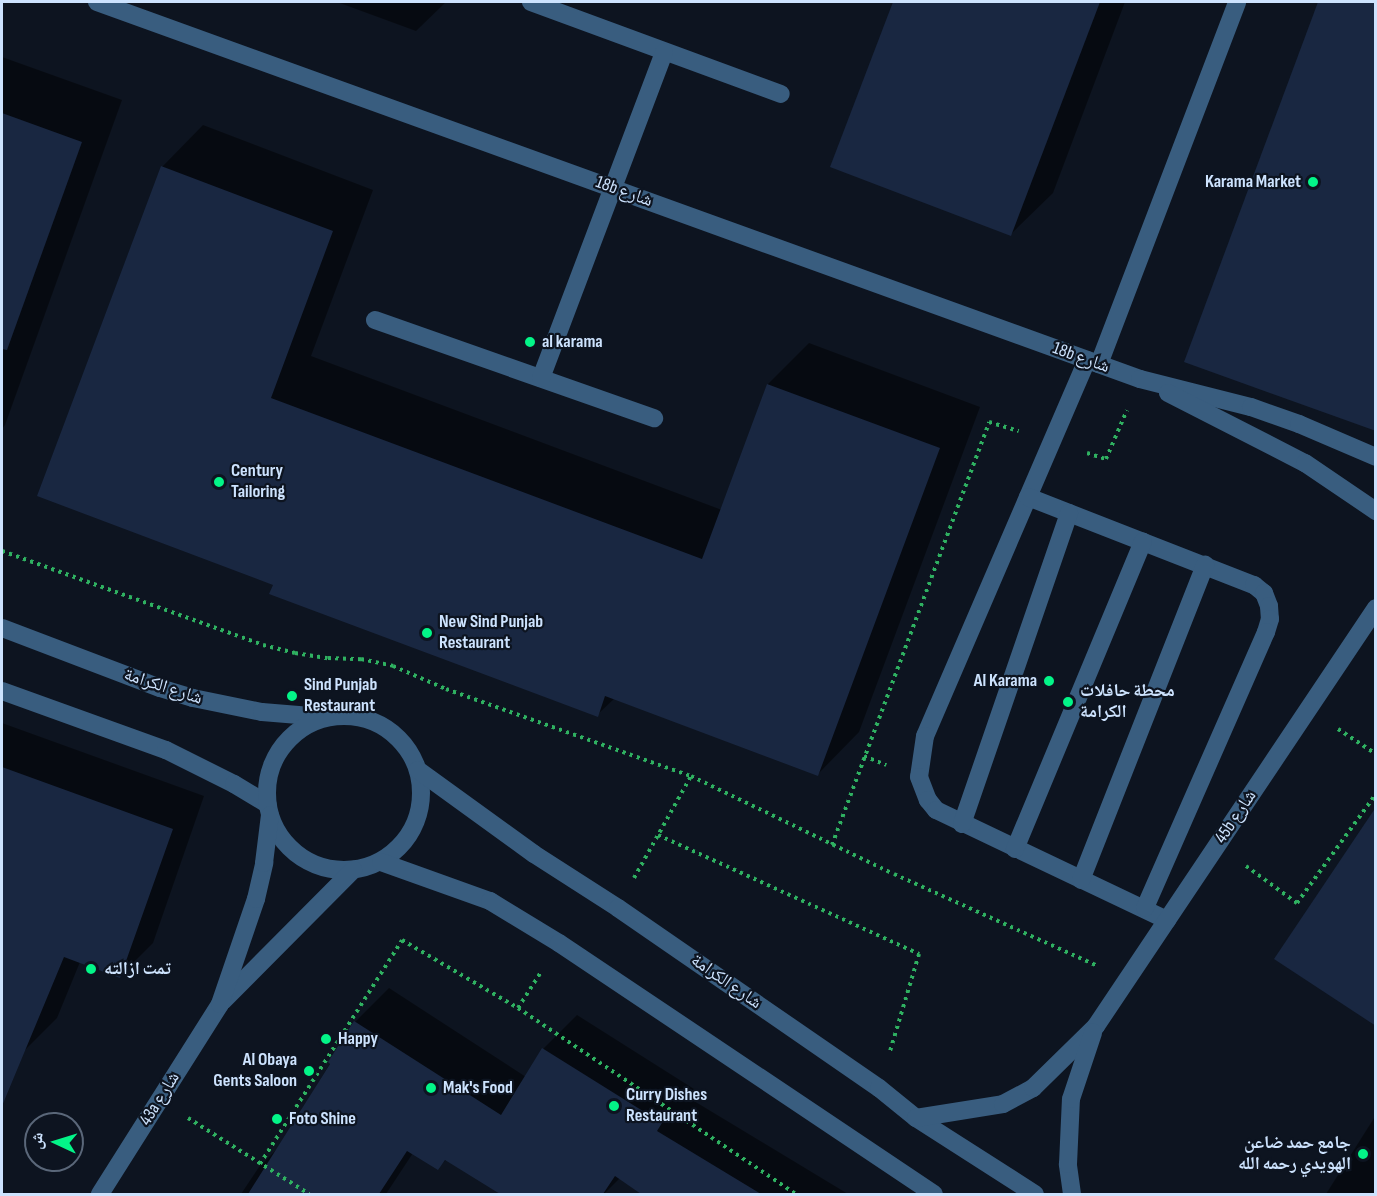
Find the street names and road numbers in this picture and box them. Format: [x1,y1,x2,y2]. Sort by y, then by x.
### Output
street label: 18b شارع [593,172,655,212]
street label: 18b شارع [1050,338,1112,378]
street label: شارع الكرامة [121,664,205,710]
street label: 45b شارع [1210,786,1262,848]
street label: شارع الكرامة [686,950,766,1014]
street label: 43a شارع [135,1068,185,1130]

